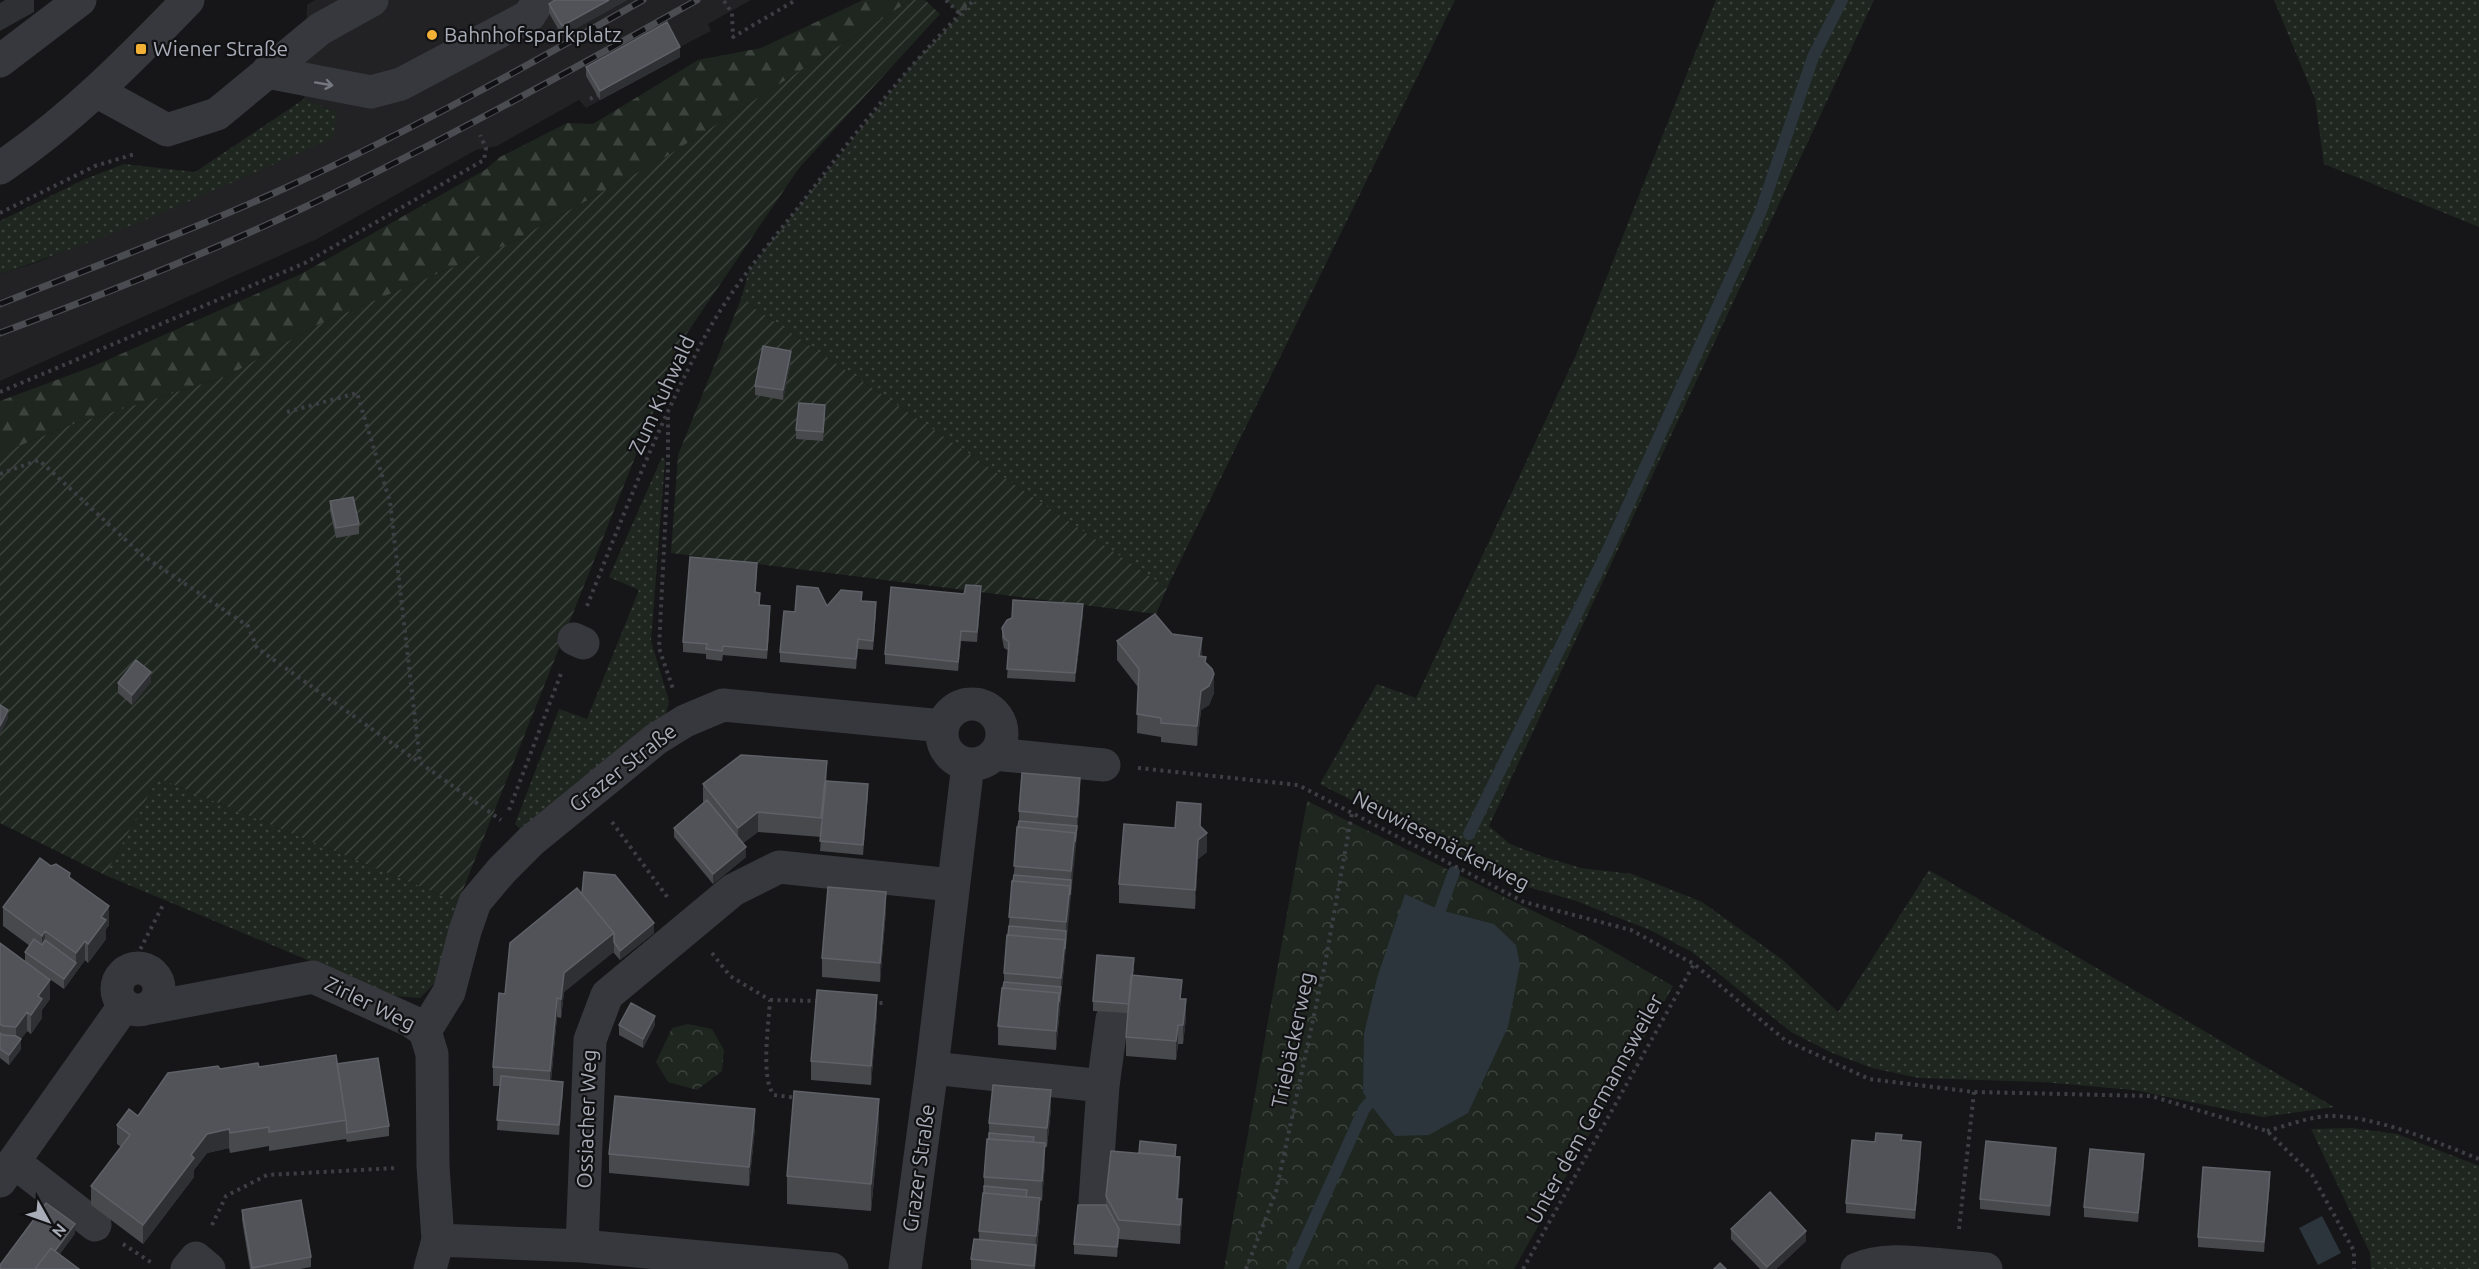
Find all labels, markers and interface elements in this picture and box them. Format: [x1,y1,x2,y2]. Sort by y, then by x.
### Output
place label: Bahnhofsparkplatz [444,22,622,46]
marker: Bahnhofsparkplatz [425,28,439,42]
place label: Wiener Straße [153,36,288,60]
marker: Wiener Straße [134,42,148,56]
one-way arrow [314,79,333,90]
street label: Zum Kuhwald [623,331,699,458]
street label: Grazer Straße [564,718,680,816]
street label: Neuwiesenäckerweg [1349,785,1534,895]
street label: Triebäckerweg [1266,969,1318,1110]
street label: Zirler Weg [321,971,420,1035]
street label: Unter dem Germannsweiler [1521,989,1667,1228]
street label: Ossiacher Weg [572,1049,600,1189]
street label: Grazer Straße [897,1102,939,1233]
north arrow [18,1191,78,1251]
text: N [49,1220,70,1241]

